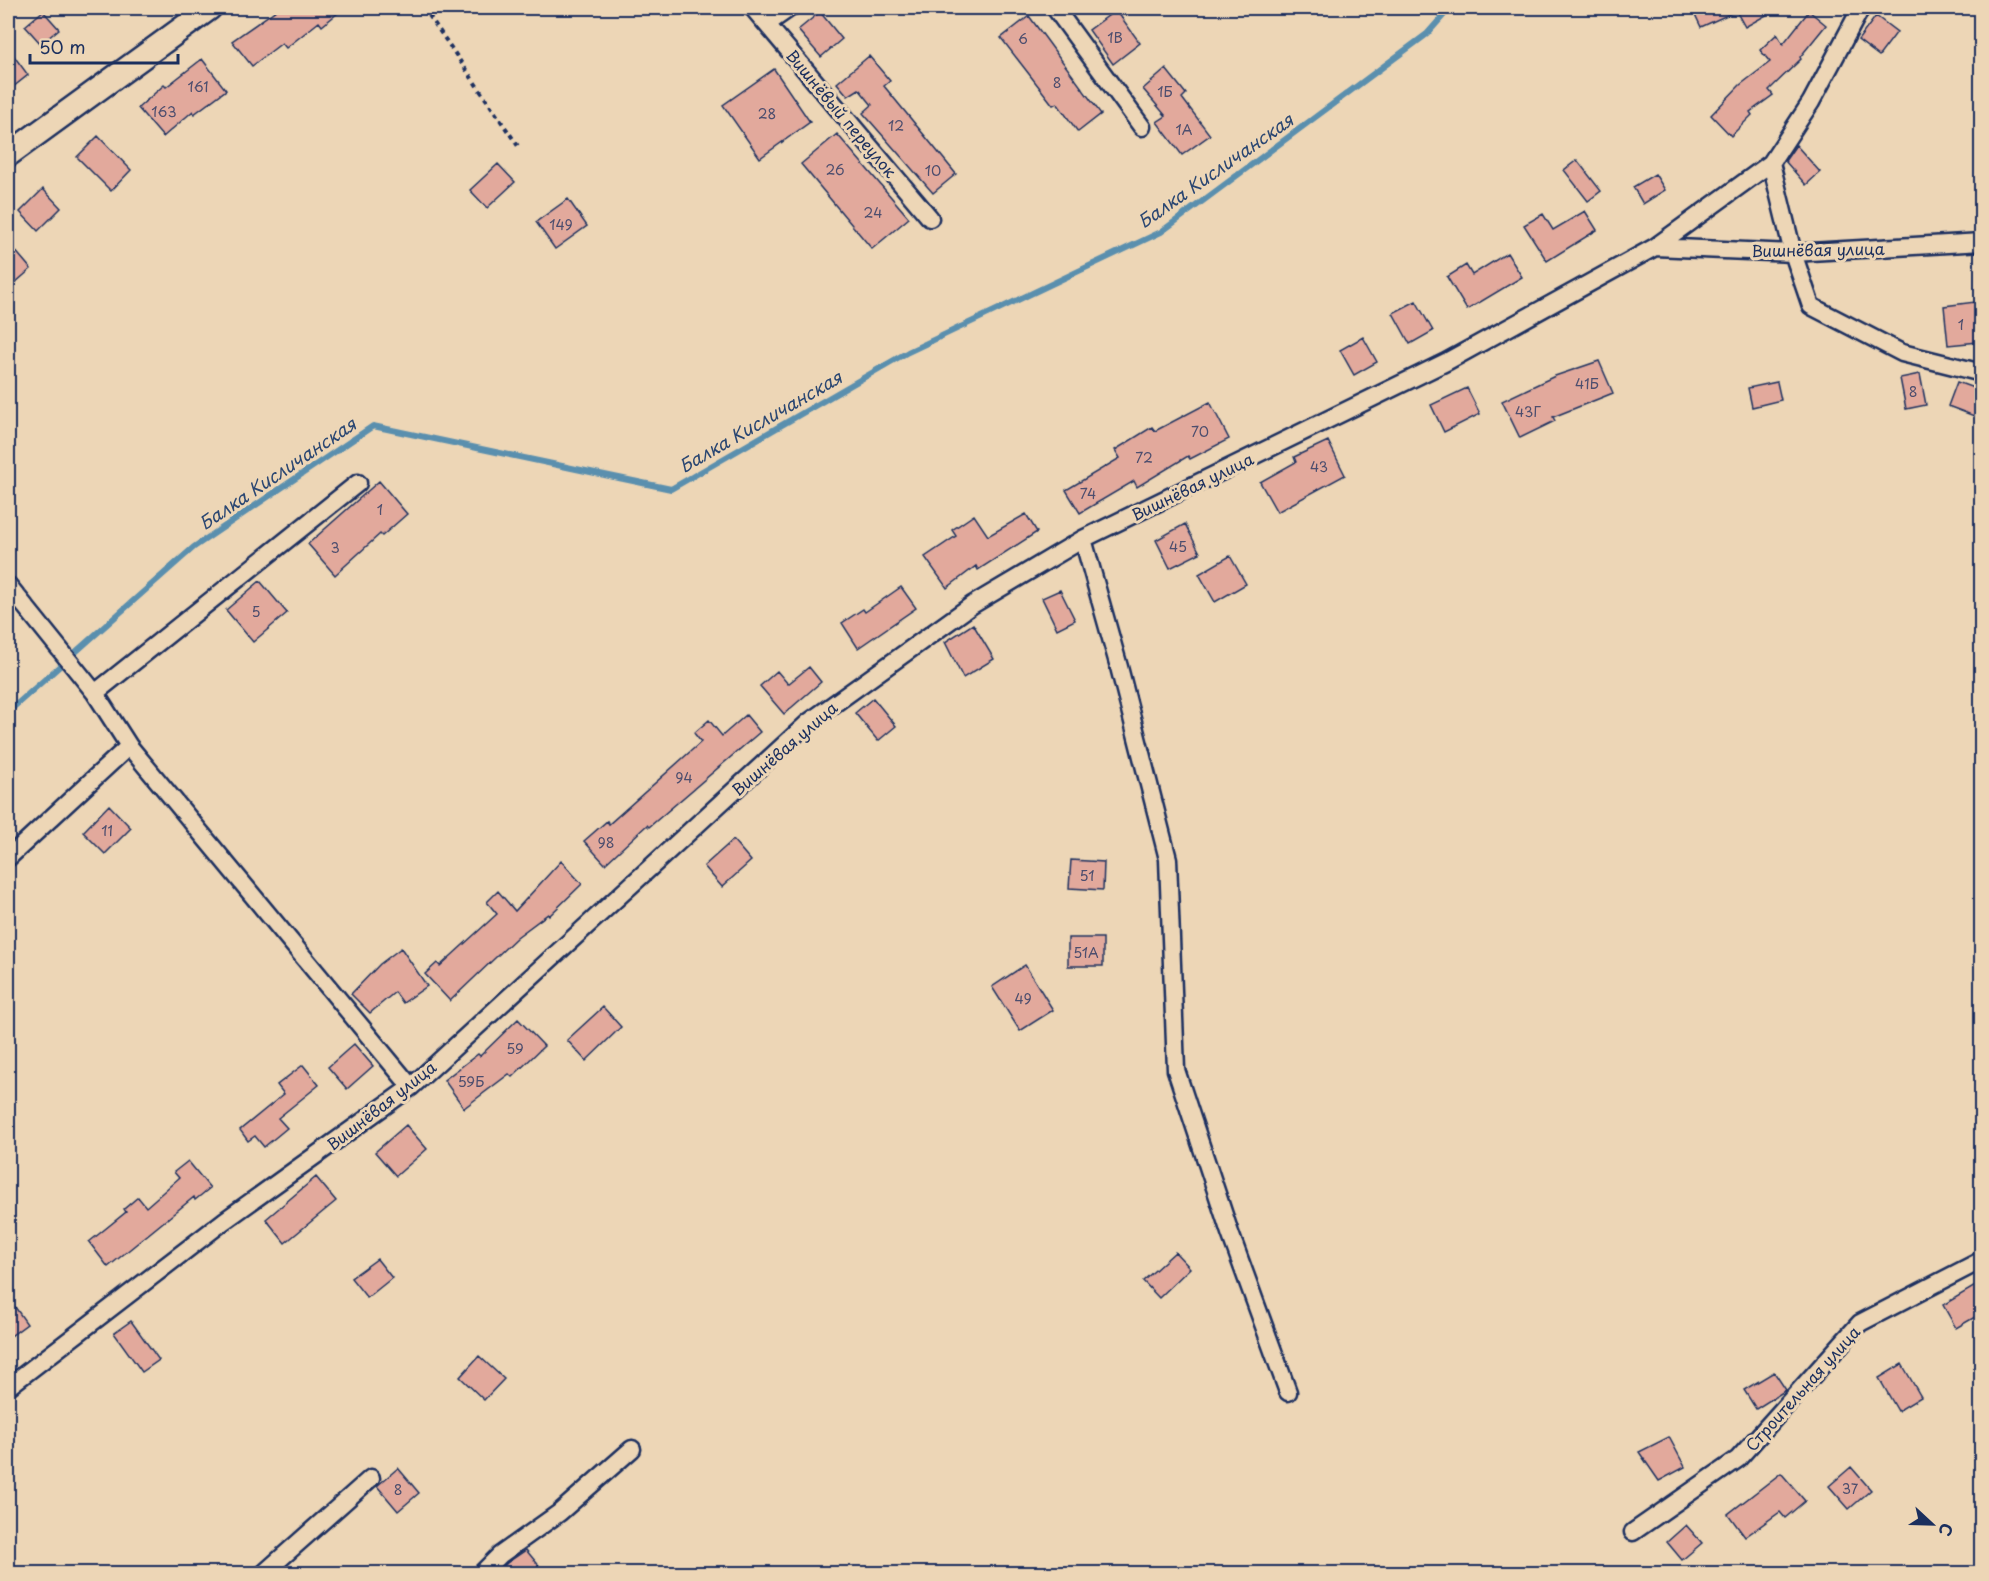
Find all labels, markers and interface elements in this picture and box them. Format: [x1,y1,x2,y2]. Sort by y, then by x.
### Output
scale bar [30,27,178,65]
house number: 1В [1107,27,1123,48]
house number: 6 [1018,28,1028,49]
text: 50 m [39,33,86,60]
street label: Вишнёвый переулок [781,44,903,183]
house number: 8 [1053,72,1061,93]
house number: 161 [188,76,208,97]
house number: 1Б [1157,81,1173,102]
house number: 163 [151,101,177,122]
house number: 28 [758,103,776,124]
water label: Балка Кисличанская [1132,105,1299,234]
house number: 12 [888,115,904,136]
house number: 1А [1175,119,1193,140]
house number: 26 [825,159,845,180]
house number: 10 [925,160,941,181]
house number: 24 [864,202,882,223]
house number: 149 [549,214,573,235]
street label: Вишнёвая улица [1751,236,1885,262]
house number: 1 [1958,314,1964,335]
water label: Балка Кисличанская [673,363,848,479]
house number: 41Б [1575,373,1599,394]
house number: 8 [1909,381,1917,402]
house number: 43Г [1515,401,1541,422]
water label: Балка Кисличанская [193,409,362,536]
house number: 70 [1191,421,1209,442]
street label: Вишнёвая улица [1127,446,1257,526]
house number: 72 [1135,447,1153,468]
house number: 43 [1310,456,1328,477]
house number: 74 [1080,483,1096,504]
house number: 1 [377,499,383,520]
house number: 45 [1169,536,1187,557]
house number: 3 [330,537,340,558]
house number: 5 [251,601,261,622]
street label: Вишнёвая улица [726,695,842,801]
house number: 94 [675,767,693,788]
house number: 11 [101,820,113,841]
house number: 98 [598,832,614,853]
house number: 51 [1080,865,1094,886]
house number: 51А [1073,942,1099,963]
house number: 49 [1014,988,1032,1009]
house number: 59 [506,1038,524,1059]
street label: Вишнёвая улица [321,1055,441,1155]
house number: 59Б [458,1071,484,1092]
street label: Строительная улица [1739,1320,1865,1456]
house number: 37 [1842,1478,1859,1499]
house number: 8 [394,1479,402,1500]
north arrow [1902,1494,1962,1554]
text: С [1933,1520,1960,1540]

